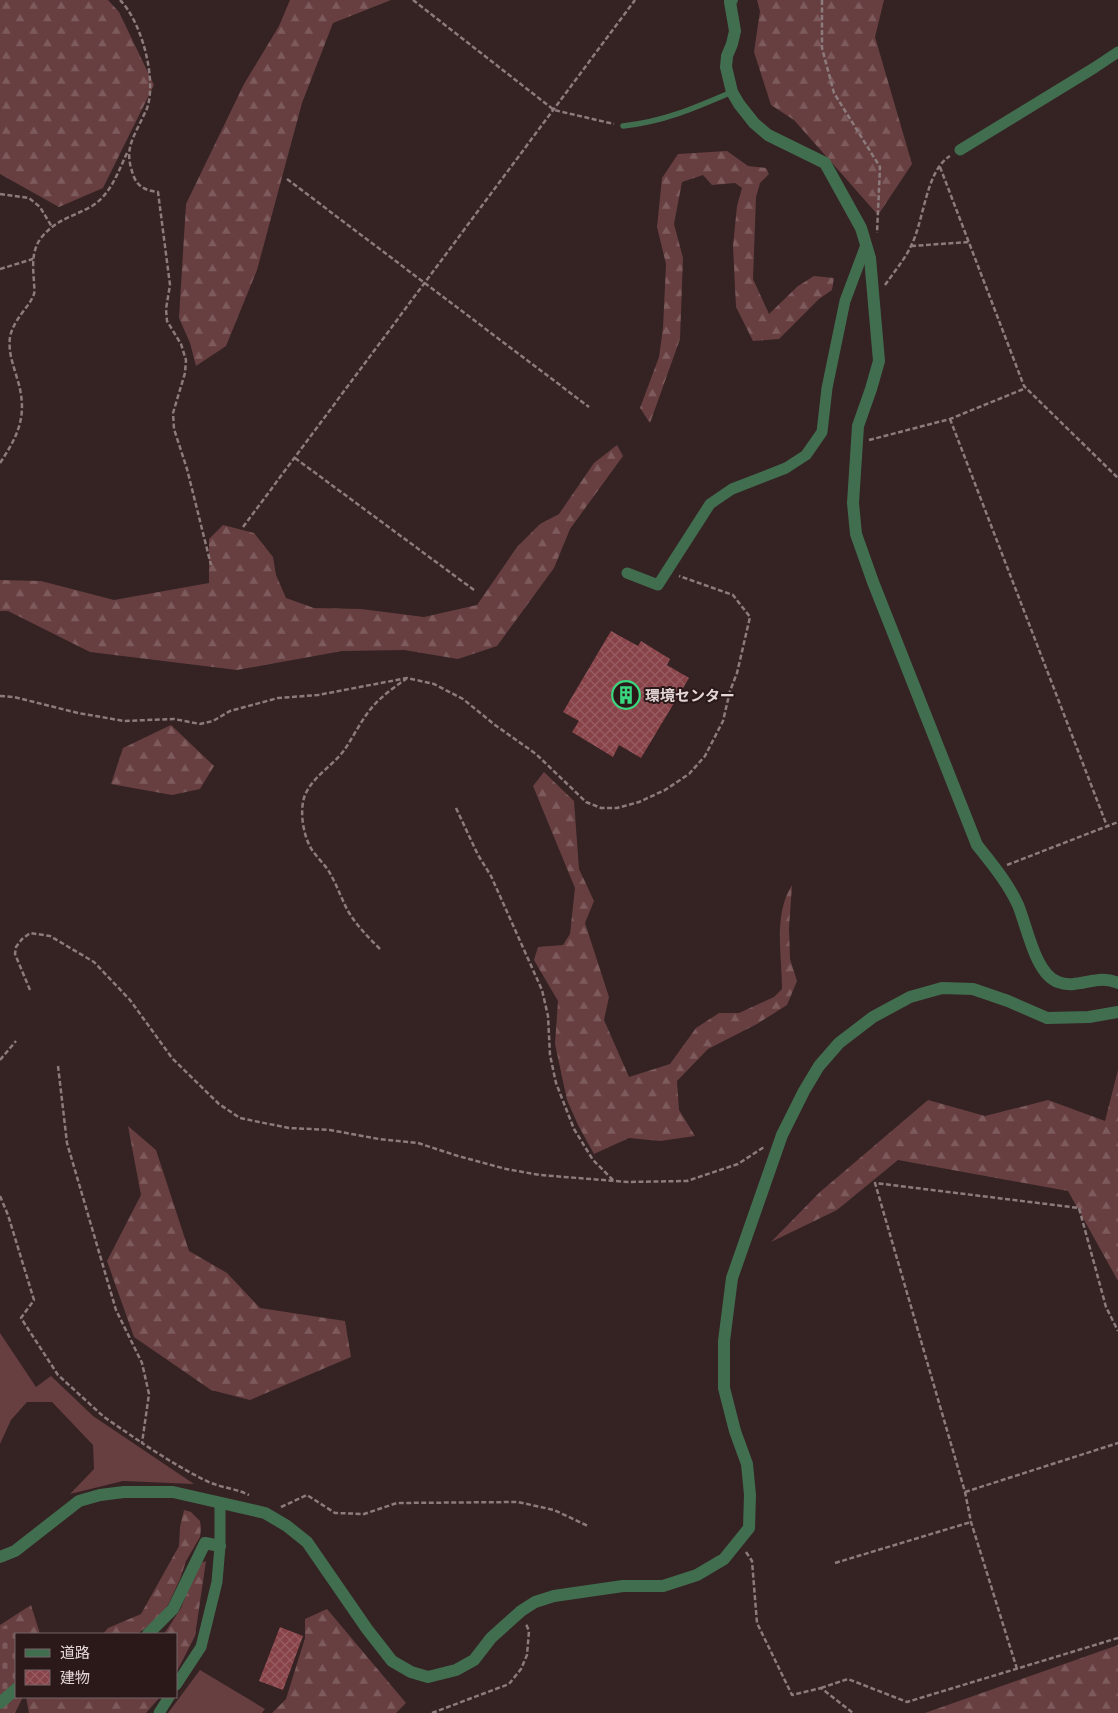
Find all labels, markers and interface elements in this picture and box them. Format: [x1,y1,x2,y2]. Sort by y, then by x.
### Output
building icon: 環境センター [611,680,641,710]
place label: 環境センター [645,686,735,705]
legend [15,1633,178,1698]
text: 道路 [60,1643,90,1662]
text: 建物 [60,1668,90,1687]

